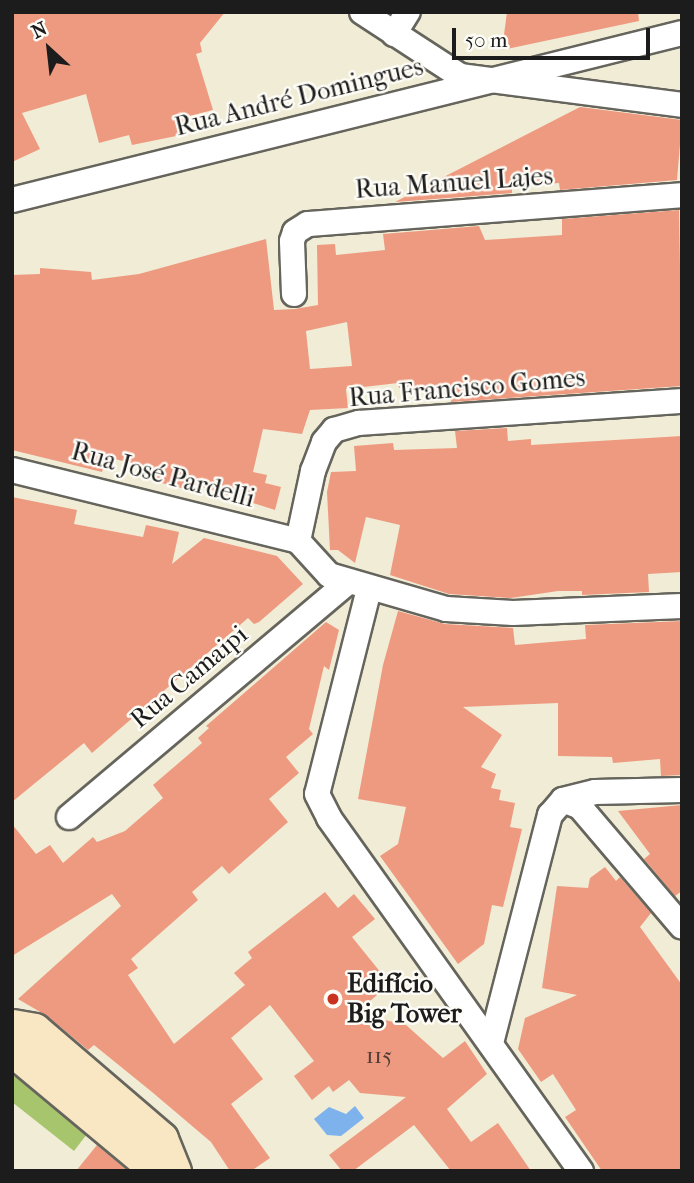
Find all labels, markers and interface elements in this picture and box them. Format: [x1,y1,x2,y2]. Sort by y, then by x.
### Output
north arrow [14,14,84,84]
scale bar [456,14,654,58]
text: N [28,17,51,43]
text: 50 m [465,28,508,52]
street label: Rua André Domingues [172,51,426,143]
street label: Rua Manuel Lajes [354,161,554,205]
street label: Rua Francisco Gomes [348,362,586,414]
street label: Rua José Pardelli [68,436,258,514]
street label: Rua Camaipi [124,619,254,735]
place label: Edifício Big Tower [347,968,461,1030]
marker: Edifício Big Tower [325,991,341,1007]
house number: 115 [366,1042,392,1070]

